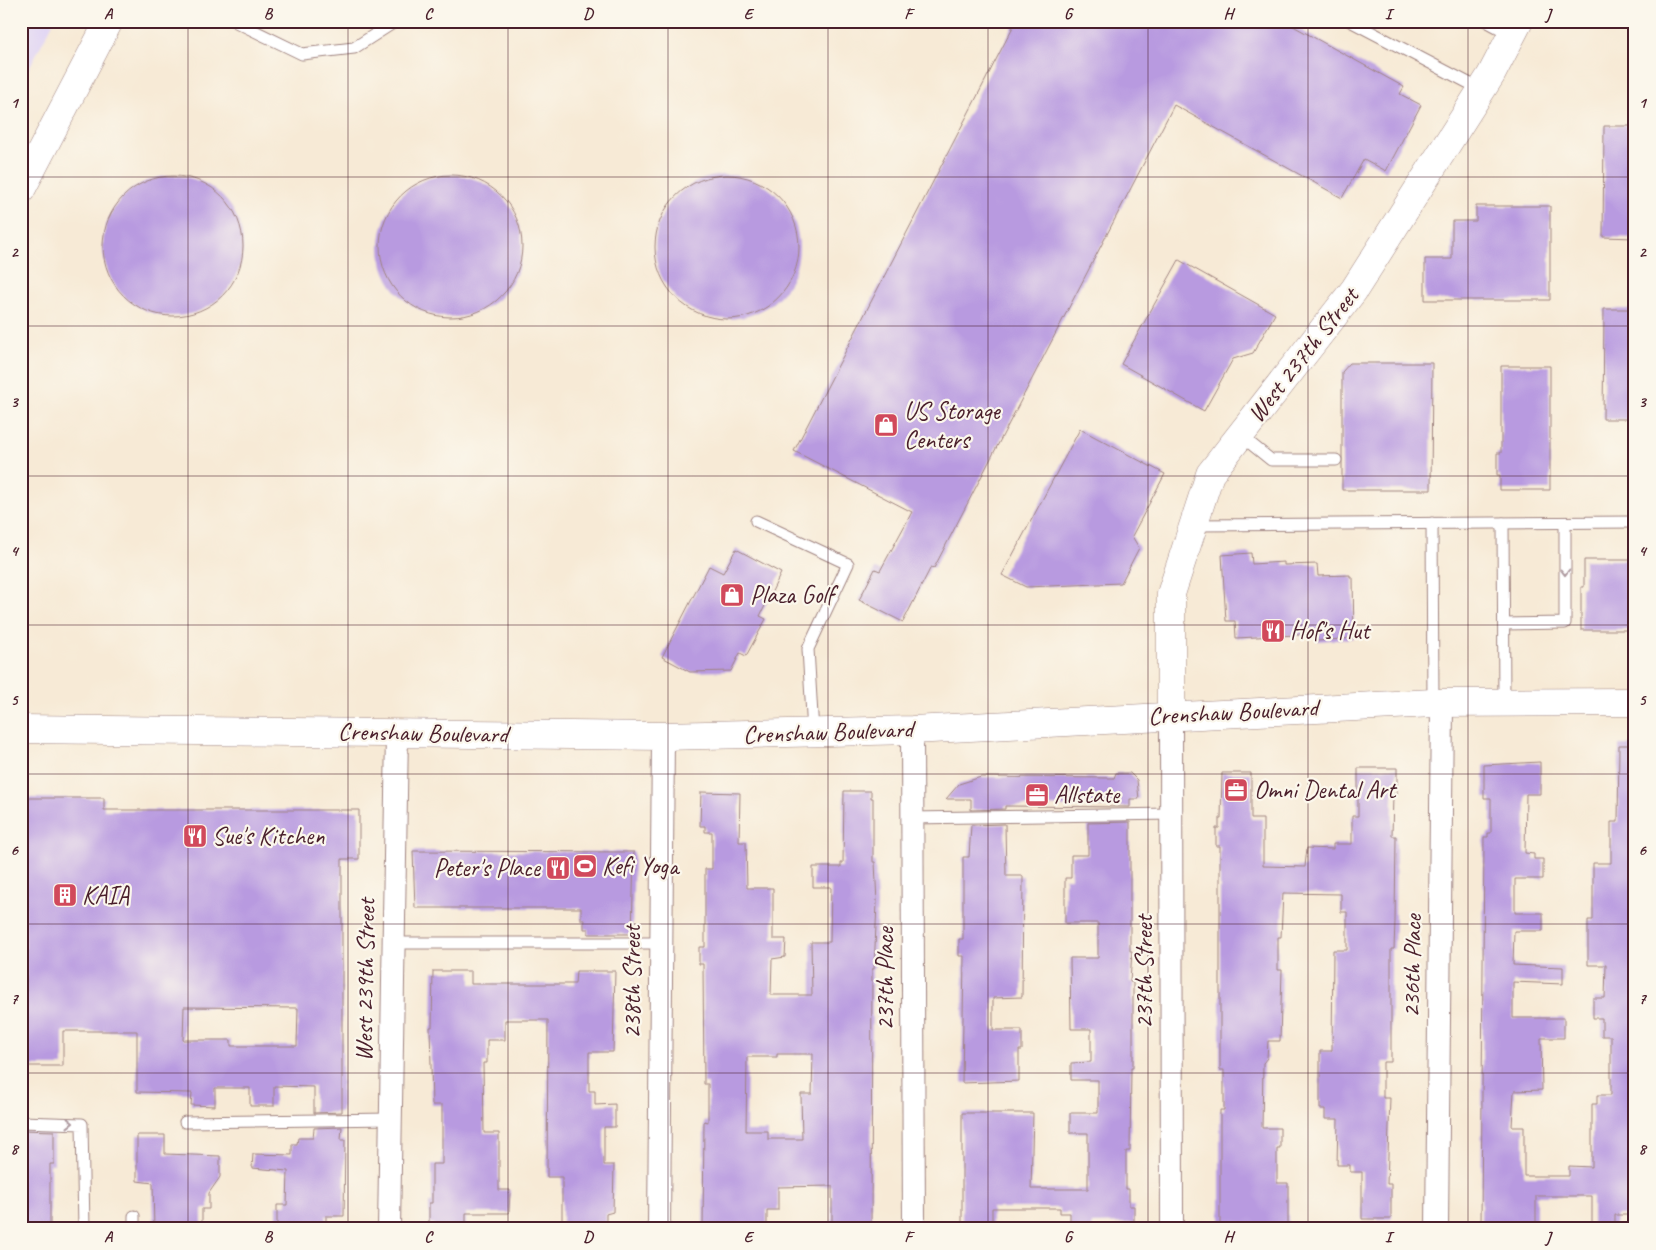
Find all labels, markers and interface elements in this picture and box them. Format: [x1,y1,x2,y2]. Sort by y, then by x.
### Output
text: A [104,4,114,24]
text: B [264,4,274,24]
text: C [424,4,434,24]
text: D [583,4,594,24]
text: E [744,4,755,24]
text: F [904,4,915,24]
text: G [1064,4,1074,24]
text: H [1223,4,1235,24]
text: I [1385,4,1395,24]
text: J [1544,4,1553,24]
text: 1 [10,93,19,113]
text: 1 [1638,93,1647,113]
text: 2 [10,242,19,262]
text: 2 [1638,242,1647,262]
street label: West 237th Street [1240,279,1367,429]
text: 3 [10,392,19,412]
text: 3 [1638,392,1647,412]
place label: US Storage Centers [904,395,1001,456]
shop icon: US Storage Centers [873,412,899,438]
text: 4 [10,541,19,561]
text: 4 [1638,541,1647,561]
one-way arrow [1560,568,1570,576]
place label: Plaza Golf [750,579,838,611]
shop icon: Plaza Golf [719,582,745,608]
place label: Hof's Hut [1290,615,1372,647]
restaurant icon: Hof's Hut [1260,618,1286,644]
text: 5 [11,690,20,710]
text: 5 [1639,690,1648,710]
street label: Crenshaw Boulevard [1147,691,1322,732]
street label: Crenshaw Boulevard [742,713,917,751]
street label: Crenshaw Boulevard [338,716,511,751]
place label: Omni Dental Art [1254,774,1398,806]
office icon: Omni Dental Art [1223,777,1249,803]
place label: Allstate [1054,779,1121,811]
office icon: Allstate [1024,782,1050,808]
place label: Sue's Kitchen [212,820,325,852]
restaurant icon: Sue's Kitchen [182,823,208,849]
text: 6 [10,840,19,860]
text: 6 [1638,840,1647,860]
place label: Kefi Yoga [602,850,681,882]
place label: Peter's Place [434,852,542,884]
sports icon: Kefi Yoga [572,853,598,879]
restaurant icon: Peter's Place [545,855,571,881]
place label: KAIA [82,879,130,911]
building icon: KAIA [52,882,78,908]
street label: West 239th Street [348,896,382,1062]
street label: 236th Place [1395,912,1429,1018]
street label: 237th Street [1128,913,1160,1029]
street label: 238th Street [616,923,648,1039]
street label: 237th Place [869,926,901,1031]
text: 7 [10,989,19,1009]
text: 7 [1638,989,1647,1009]
one-way arrow [66,1118,74,1129]
text: 8 [10,1139,19,1159]
text: 8 [1638,1139,1647,1159]
text: A [104,1227,114,1247]
text: B [264,1227,274,1247]
text: C [424,1227,434,1247]
text: D [583,1227,594,1247]
text: E [744,1227,755,1247]
text: F [904,1227,915,1247]
text: G [1064,1227,1074,1247]
text: H [1223,1227,1235,1247]
text: I [1385,1227,1395,1247]
text: J [1544,1227,1553,1247]

